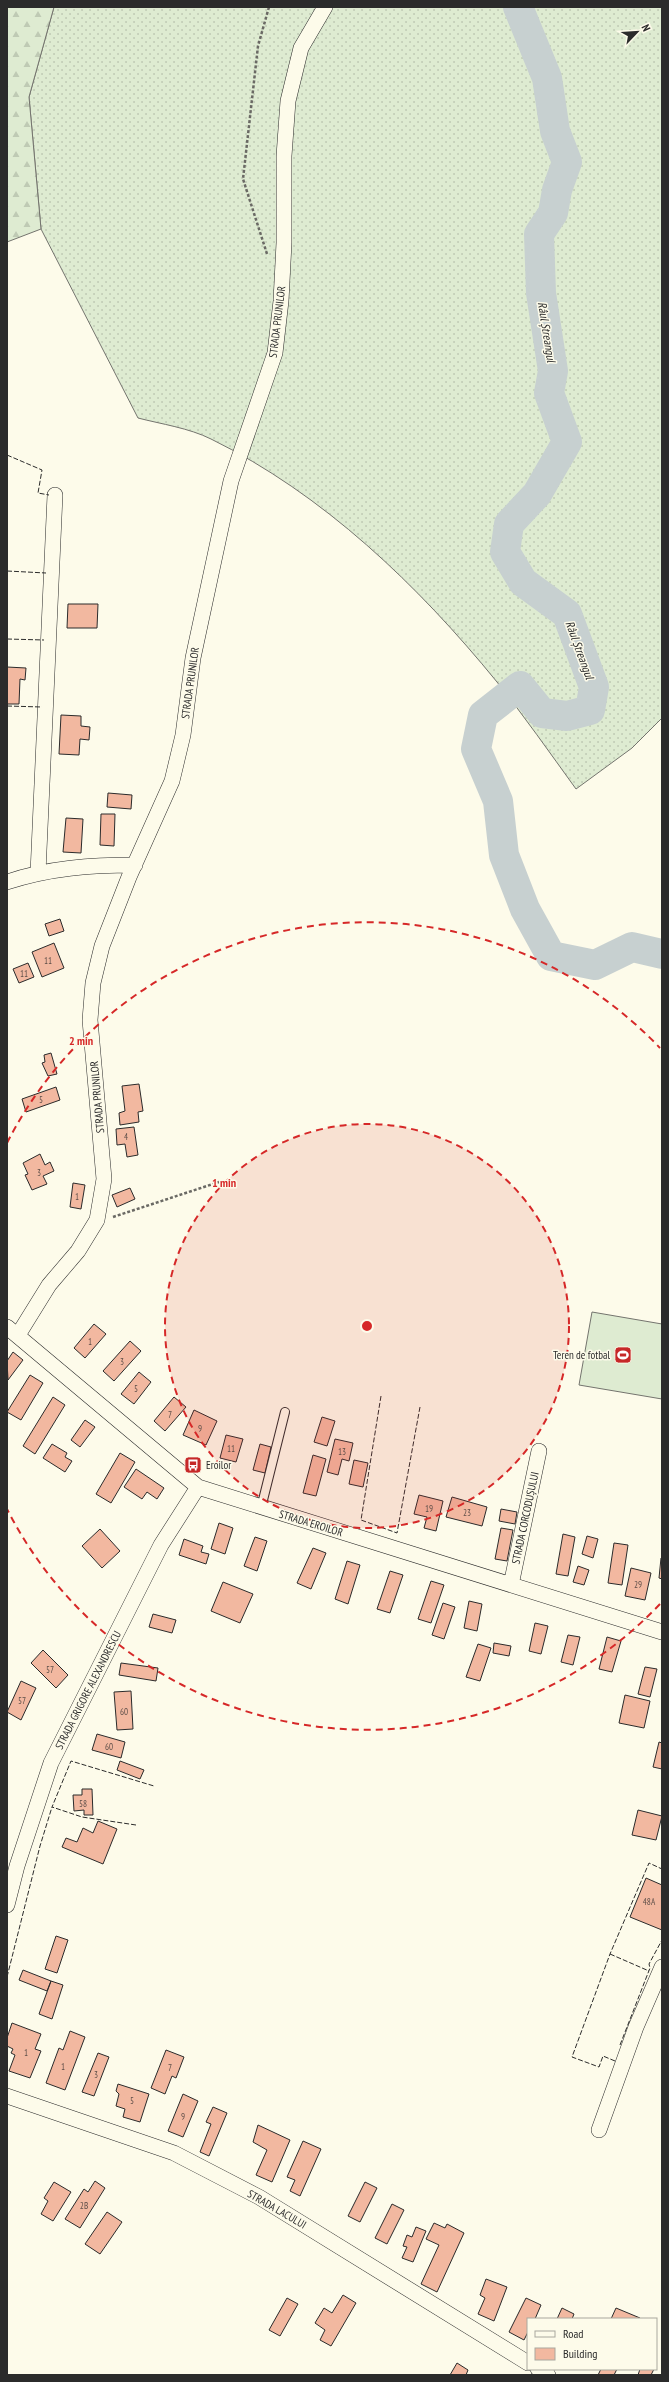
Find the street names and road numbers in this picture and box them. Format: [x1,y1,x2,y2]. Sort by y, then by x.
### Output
street label: STRADA PRUNILOR [266,285,288,359]
street label: STRADA PRUNILOR [178,646,202,720]
street label: STRADA PRUNILOR [87,1060,107,1134]
street label: STRADA CORCODUȘULUI [508,1471,542,1565]
street label: STRADA EROILOR [277,1507,345,1539]
street label: STRADA GRIGORE ALEXANDRESCU [52,1628,124,1752]
street label: STRADA LACULUI [245,2186,309,2232]

